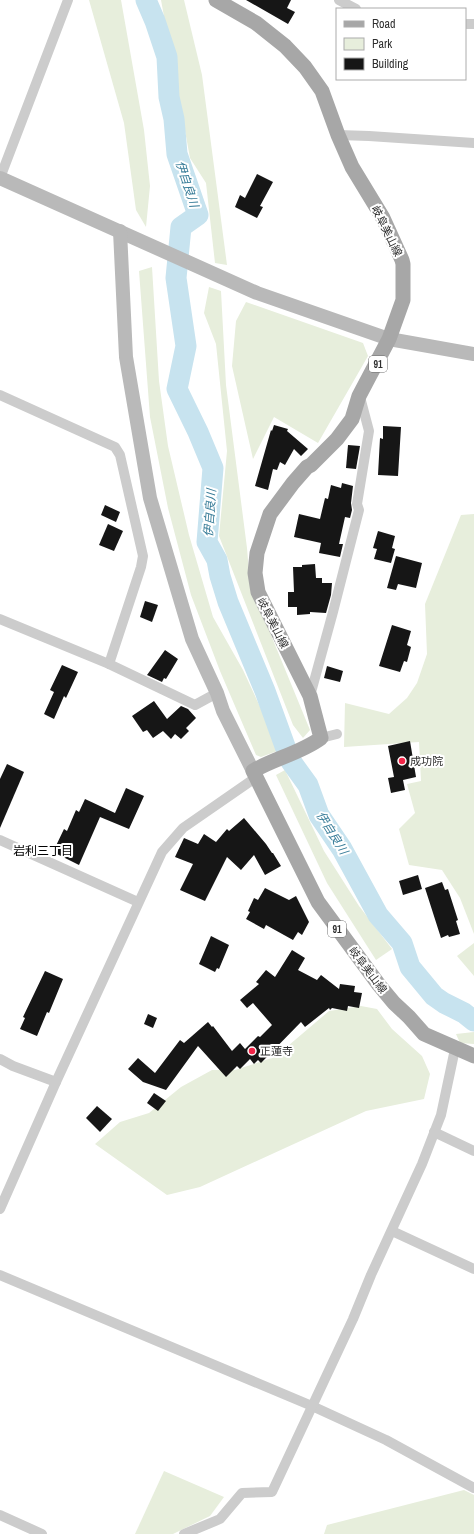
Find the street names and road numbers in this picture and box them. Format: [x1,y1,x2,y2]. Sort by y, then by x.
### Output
street label: 岐阜美山線 [369,203,405,259]
road number: 91 [369,356,387,372]
street label: 岐阜美山線 [254,595,292,651]
road number: 91 [328,921,346,937]
street label: 岐阜美山線 [346,944,390,996]

